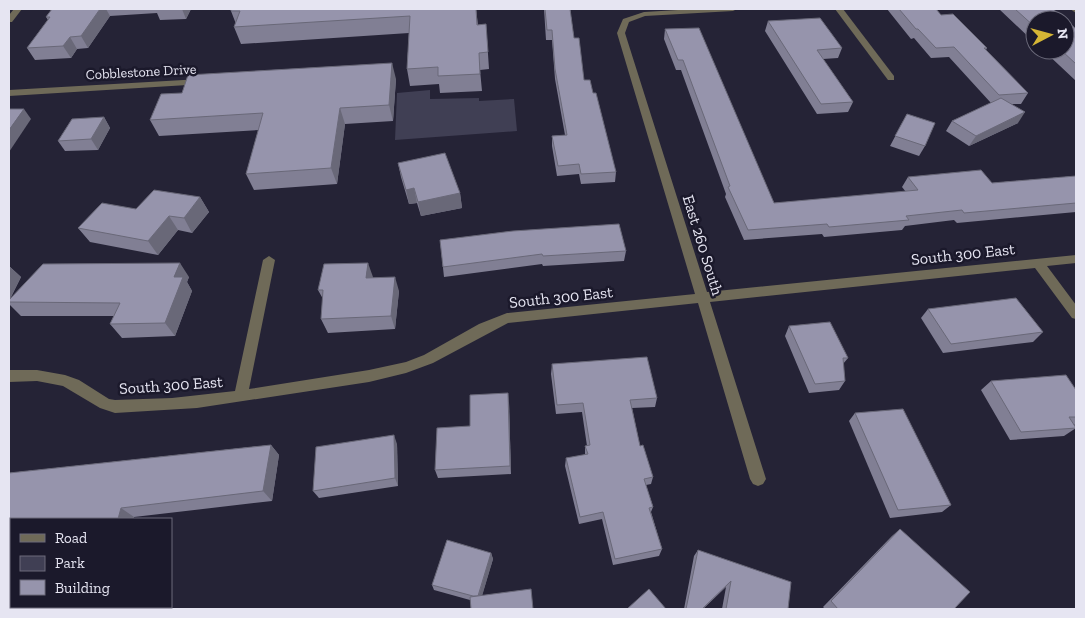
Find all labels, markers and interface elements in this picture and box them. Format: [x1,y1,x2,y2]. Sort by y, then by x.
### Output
north arrow [1025,10,1075,60]
text: N [1053,28,1071,40]
street label: Cobblestone Drive [85,61,197,83]
street label: East 260 South [679,193,727,297]
street label: South 300 East [910,239,1016,269]
street label: South 300 East [508,282,614,312]
street label: South 300 East [118,372,224,398]
legend [10,518,172,608]
text: Road [55,529,88,547]
text: Park [55,554,85,572]
text: Building [55,579,110,597]

